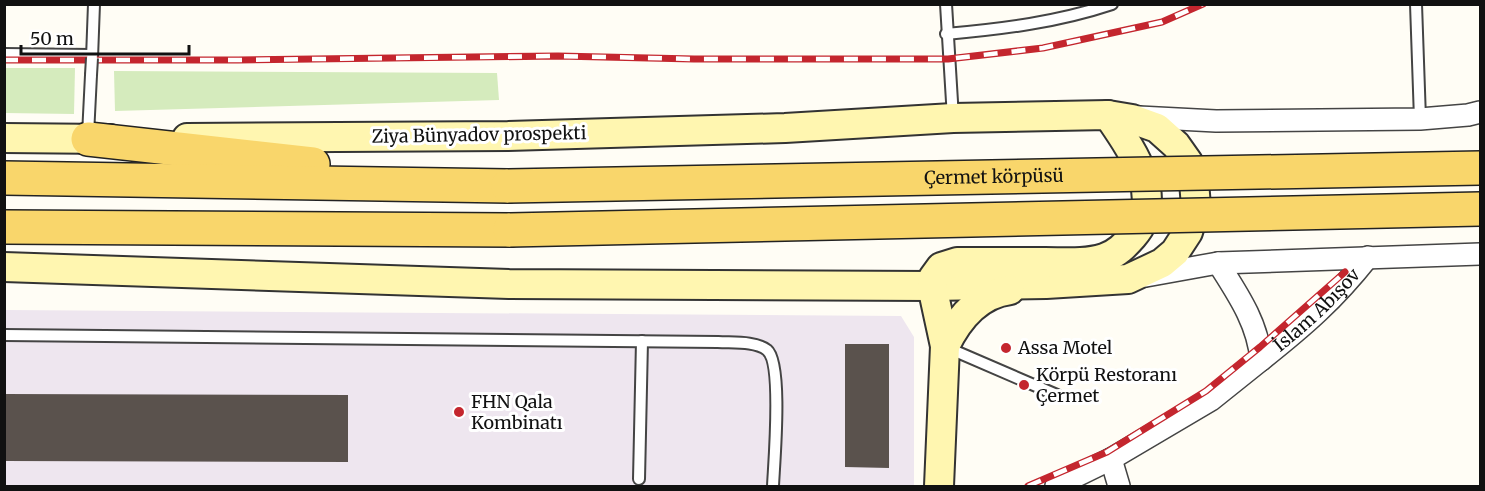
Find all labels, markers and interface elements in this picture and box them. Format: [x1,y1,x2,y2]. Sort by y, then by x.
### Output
scale bar [21,18,189,56]
text: 50 m [30,27,74,50]
street label: Ziya Bünyadov prospekti [371,121,587,148]
street label: Çermet körpüsü [924,164,1064,189]
street label: İslam Abışov [1269,263,1365,356]
place label: Assa Motel [1017,336,1113,359]
marker: Assa Motel [999,341,1013,355]
place label: Körpü Restoranı Çermet [1036,363,1177,407]
marker: Körpü Restoranı Çermet [1017,378,1031,392]
place label: FHN Qala Kombinatı [471,390,563,434]
marker: FHN Qala Kombinatı [452,405,466,419]

